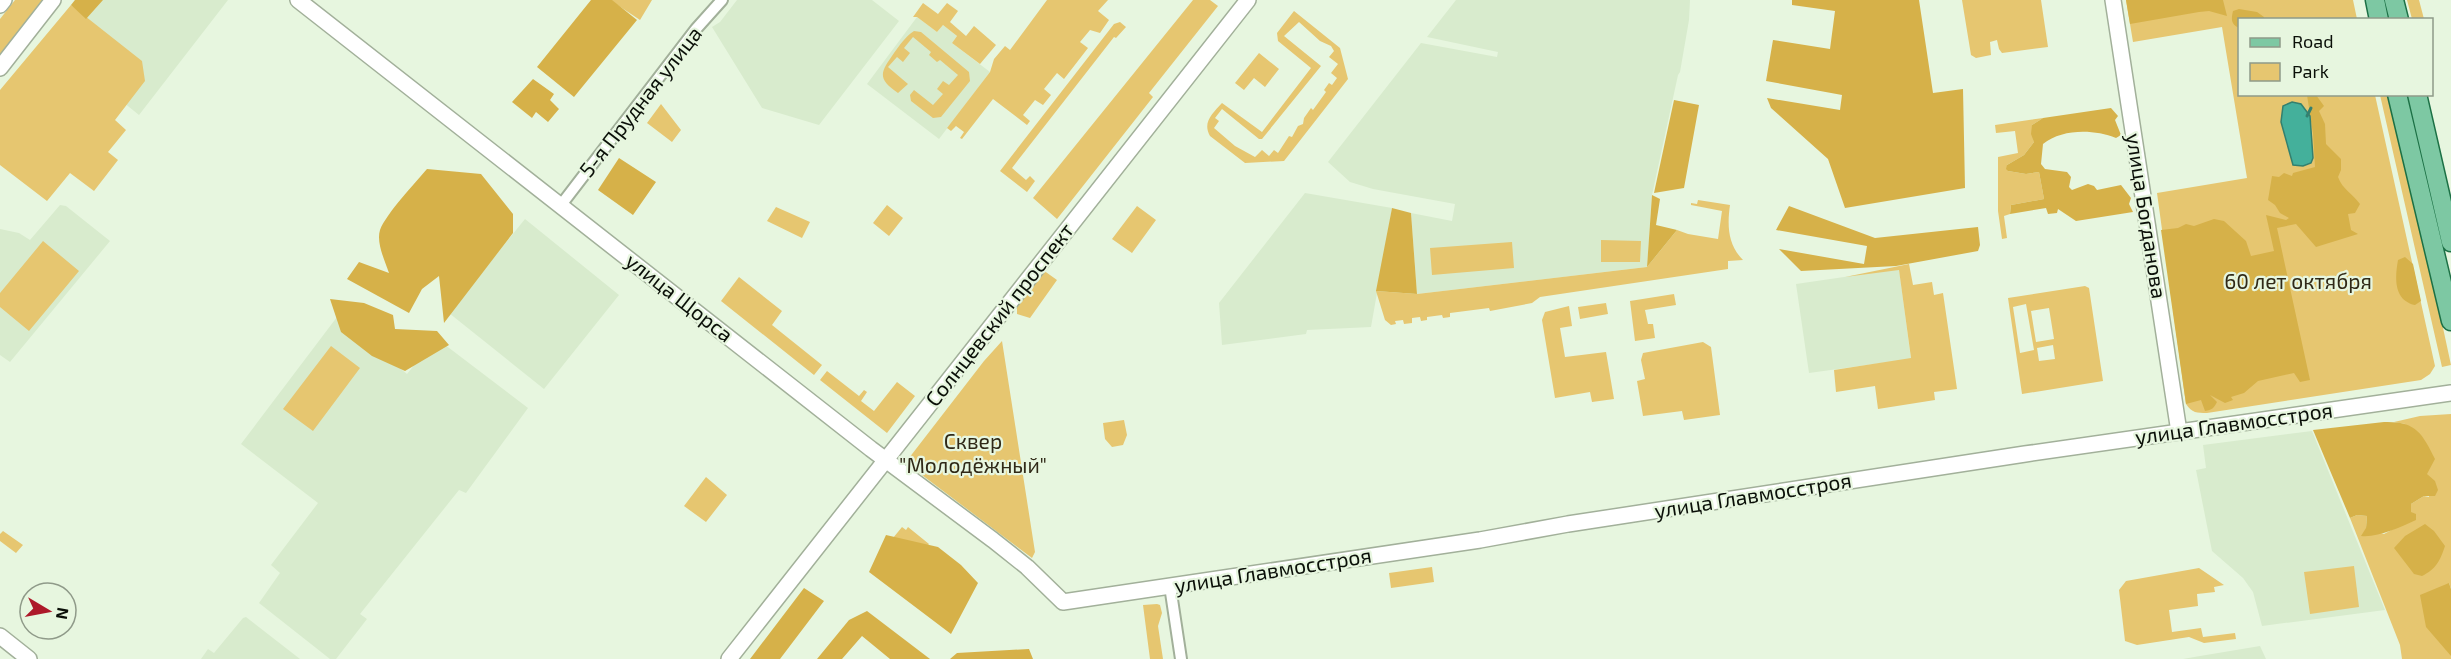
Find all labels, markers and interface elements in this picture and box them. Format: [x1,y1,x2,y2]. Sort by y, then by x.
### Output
legend [2238,18,2433,96]
street label: 5-я Прудная улица [573,21,707,182]
text: Road [2292,30,2333,52]
text: Park [2292,60,2329,82]
street label: улица Богданова [2121,131,2173,301]
street label: Солнцевский проспект [920,218,1078,411]
street label: улица Щорса [621,247,739,347]
park label: 60 лет октября [2224,268,2372,293]
street label: улица Главмосстроя [2133,396,2334,450]
park label: Сквер "Молодёжный" [899,428,1047,477]
street label: улица Главмосстроя [1652,467,1853,523]
street label: улица Главмосстроя [1172,542,1373,598]
north arrow [18,581,78,641]
text: N [53,606,74,621]

